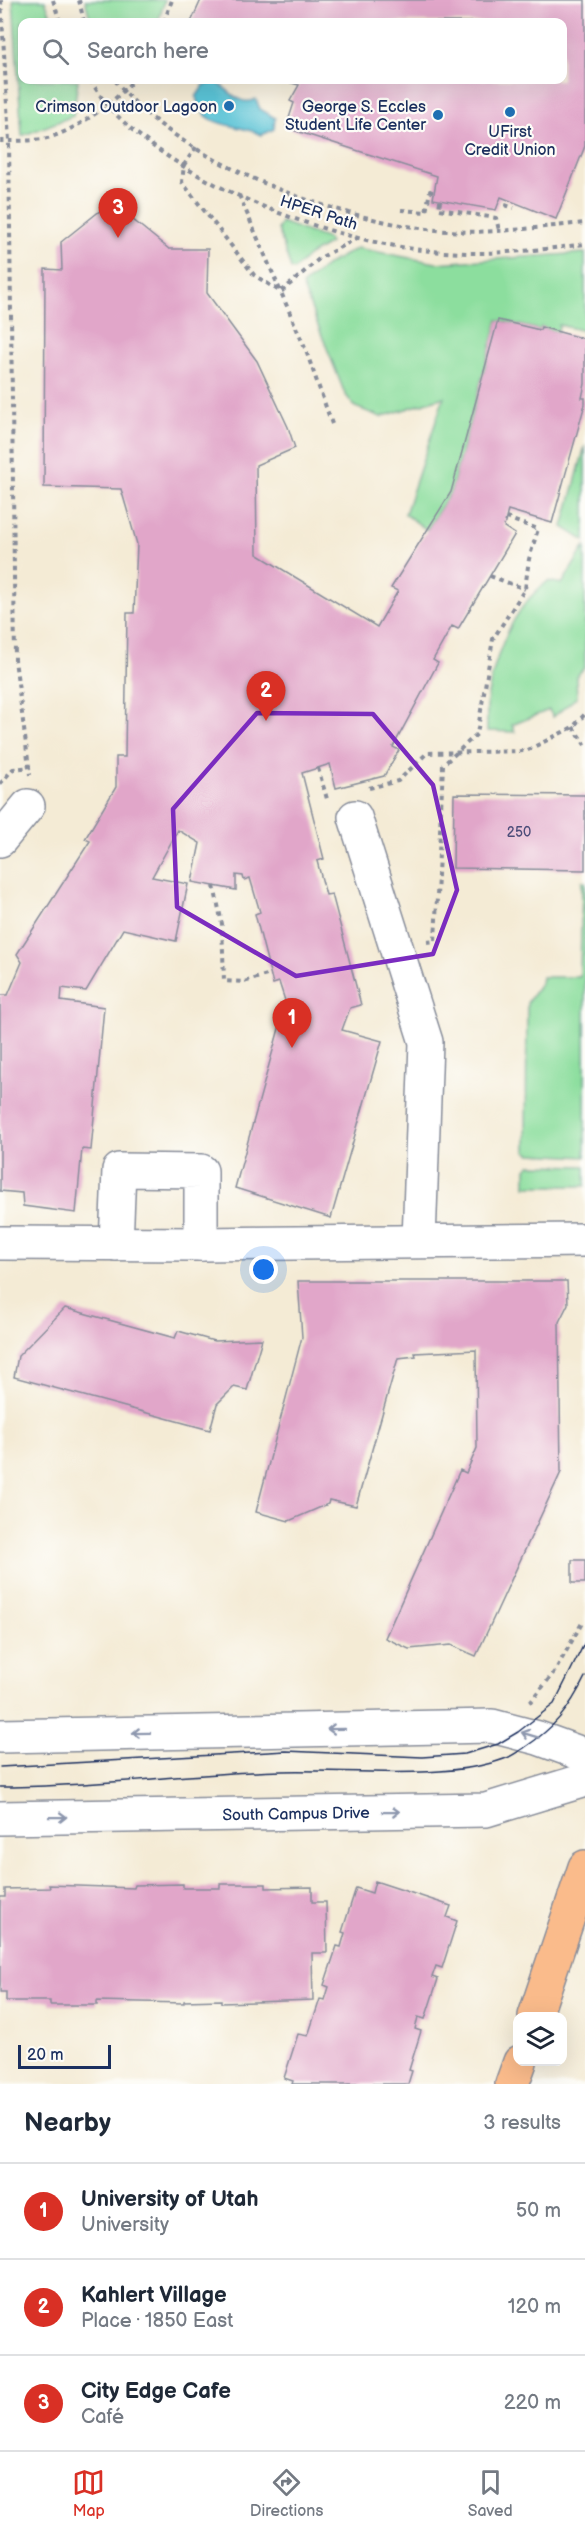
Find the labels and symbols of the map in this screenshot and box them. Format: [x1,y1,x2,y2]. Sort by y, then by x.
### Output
place label: Crimson Outdoor Lagoon [35,98,217,117]
place label: George S. Eccles Student Life Center [285,98,426,135]
marker: Crimson Outdoor Lagoon [222,99,236,113]
marker: UFirst Credit Union [503,105,517,119]
marker: George S. Eccles Student Life Center [431,108,445,122]
place label: UFirst Credit Union [464,123,556,160]
pin: 3 [98,188,138,238]
street label: HPER Path [277,192,360,235]
pin: 2 [246,672,286,721]
house number: 250 [507,824,531,841]
pin: 1 [272,998,312,1048]
your location [249,1255,278,1284]
one-way arrow [326,1723,346,1735]
one-way arrow [131,1727,151,1739]
one-way arrow [521,1729,540,1740]
street label: South Campus Drive [222,1804,370,1825]
one-way arrow [381,1806,401,1818]
one-way arrow [48,1811,68,1823]
scale bar [18,2042,111,2070]

